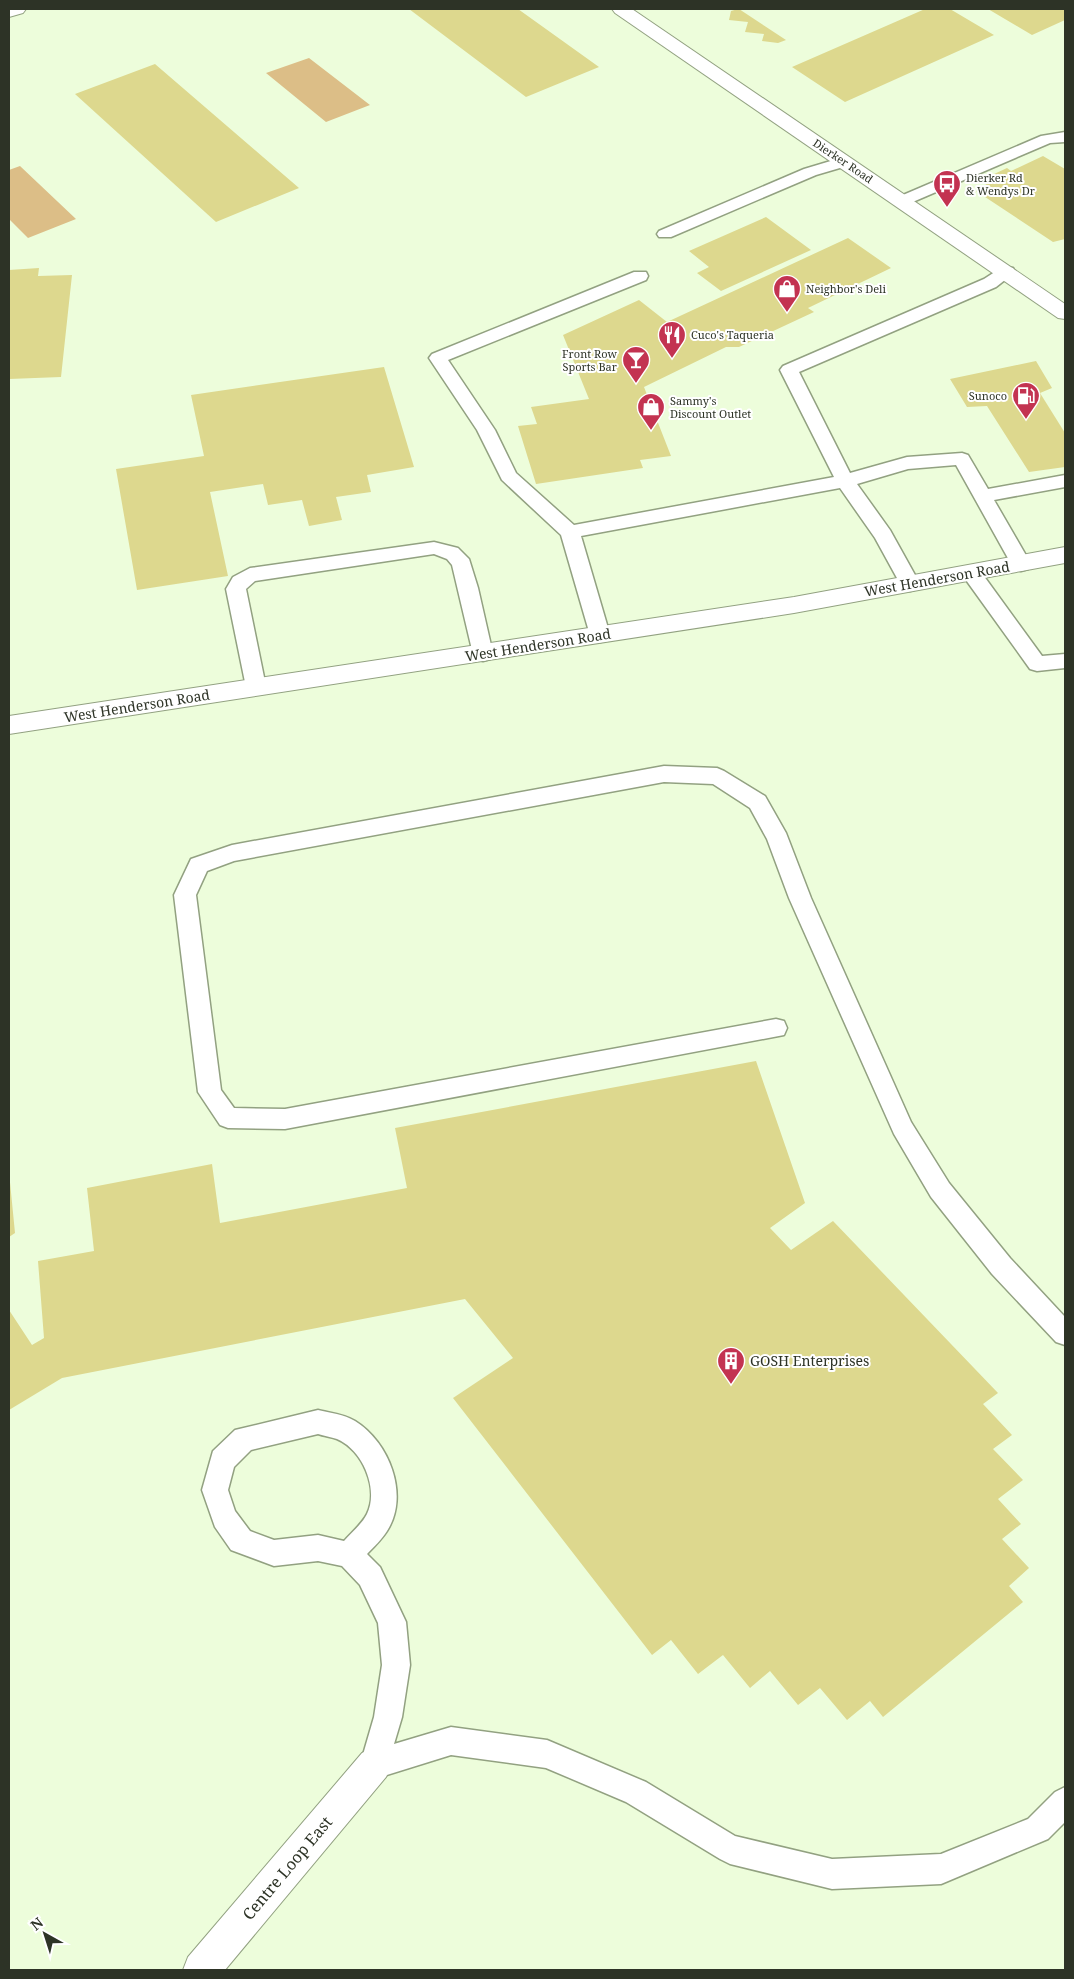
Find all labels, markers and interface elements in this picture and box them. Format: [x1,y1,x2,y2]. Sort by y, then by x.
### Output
street label: Dierker Road [810,135,876,186]
bus stop icon: Dierker Rd & Wendys Dr [932,169,962,208]
place label: Dierker Rd & Wendys Dr [966,170,1036,198]
shop icon: Neighbor's Deli [772,274,802,313]
place label: Neighbor's Deli [806,281,887,296]
restaurant icon: Cuco's Taqueria [657,320,687,359]
place label: Cuco's Taqueria [691,327,774,342]
bar icon: Front Row Sports Bar [621,345,651,384]
place label: Front Row Sports Bar [562,346,618,374]
fuel station icon: Sunoco [1011,381,1041,420]
place label: Sunoco [969,388,1007,403]
shop icon: Sammy's Discount Outlet [636,392,666,431]
place label: Sammy's Discount Outlet [670,393,751,421]
street label: West Henderson Road [863,556,1011,601]
street label: West Henderson Road [464,624,613,665]
street label: West Henderson Road [63,685,212,726]
building icon: GOSH Enterprises [716,1346,746,1385]
place label: GOSH Enterprises [750,1351,869,1370]
street label: Centre Loop East [237,1811,337,1924]
north arrow [20,1909,70,1959]
text: N [26,1913,47,1934]

